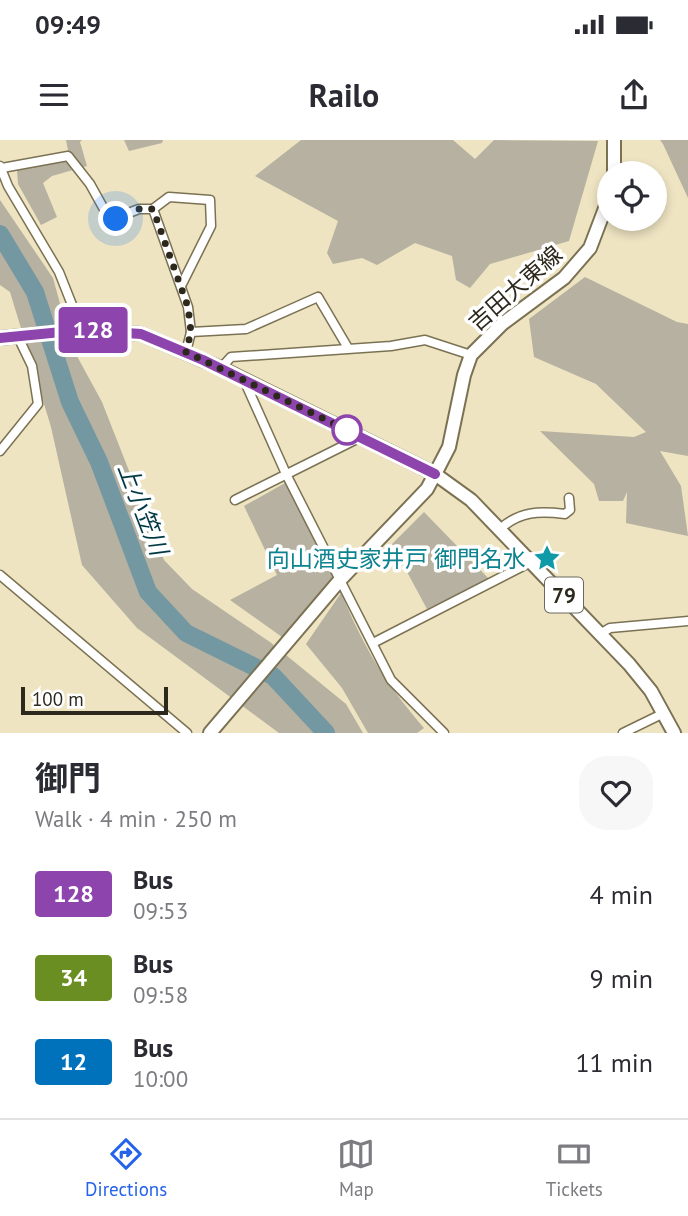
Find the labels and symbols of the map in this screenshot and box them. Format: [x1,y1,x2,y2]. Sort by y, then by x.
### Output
your location [98,201,133,236]
street label: 吉田大東線 [462,239,568,337]
line badge: 128 [53,307,133,353]
unlabelled marker [332,415,362,445]
water label: 上小笠川 [111,459,176,562]
place icon: 向山酒史家井戸 御門名水 [532,543,562,573]
place label: 向山酒史家井戸 御門名水 [267,544,526,573]
road number: 79 [545,578,583,612]
scale bar [21,684,168,716]

